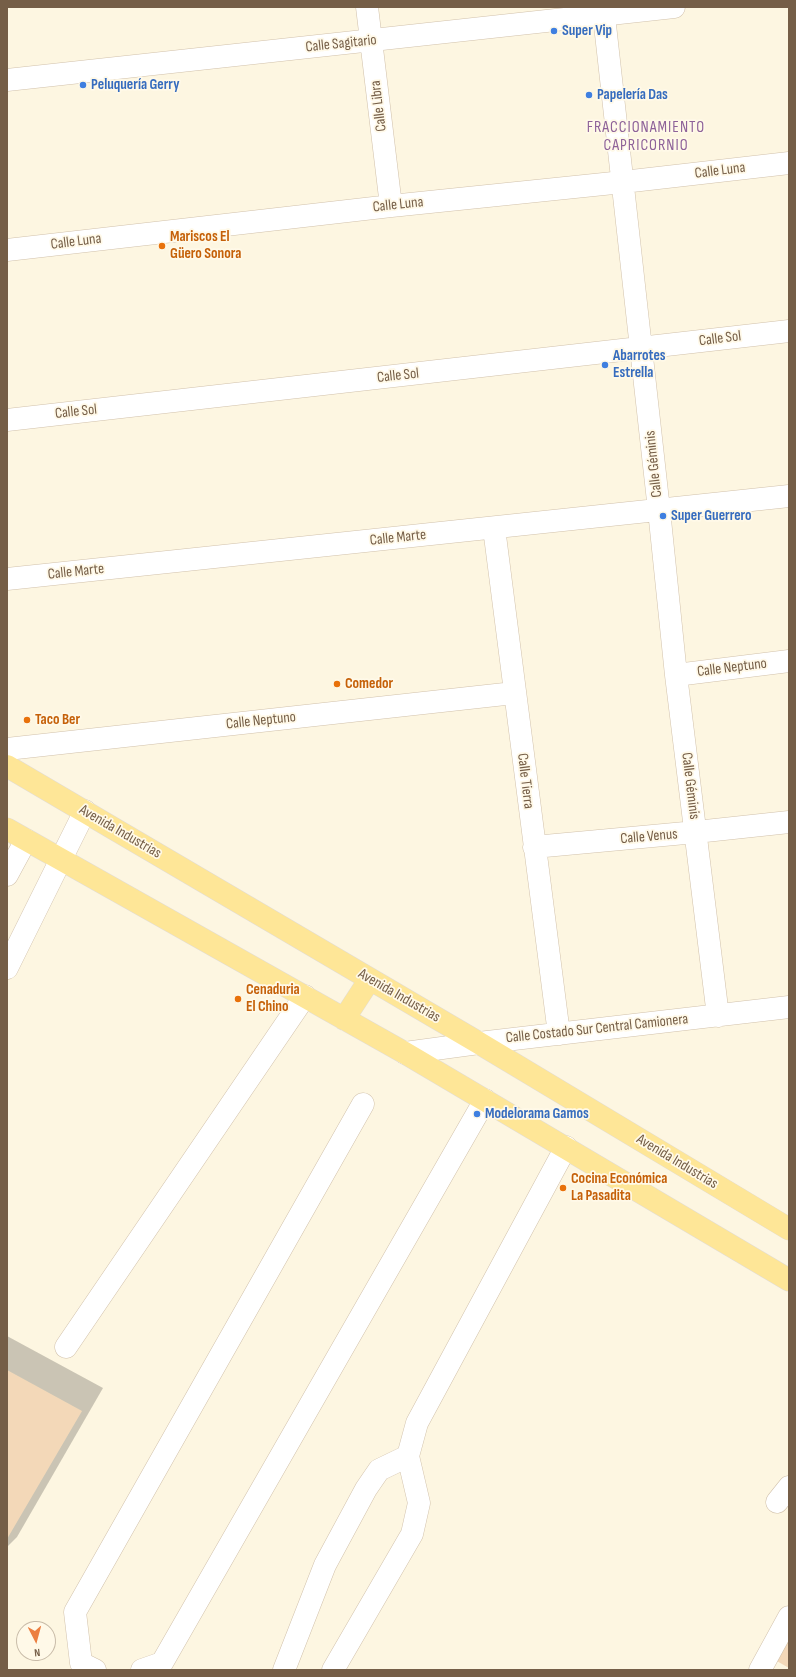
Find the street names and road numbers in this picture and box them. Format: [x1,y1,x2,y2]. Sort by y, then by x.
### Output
street label: Calle Sagitario [305,31,377,57]
street label: Calle Libra [367,79,391,133]
street label: Calle Luna [694,159,746,183]
street label: Calle Luna [372,193,424,217]
street label: Calle Luna [50,230,102,254]
street label: Calle Sol [698,327,742,351]
street label: Calle Sol [376,365,420,387]
street label: Calle Sol [54,401,98,423]
street label: Calle Géminis [642,430,666,498]
street label: Calle Marte [369,526,427,550]
street label: Calle Marte [47,560,105,584]
street label: Calle Neptuno [696,655,768,681]
street label: Calle Neptuno [225,708,297,734]
street label: Calle Géminis [677,751,703,821]
street label: Calle Tierra [513,752,537,810]
street label: Avenida Industrias [76,801,164,863]
street label: Calle Venus [620,826,678,848]
street label: Avenida Industrias [355,965,443,1027]
street label: Calle Costado Sur Central Camionera [505,1010,689,1048]
street label: Avenida Industrias [633,1131,721,1193]

